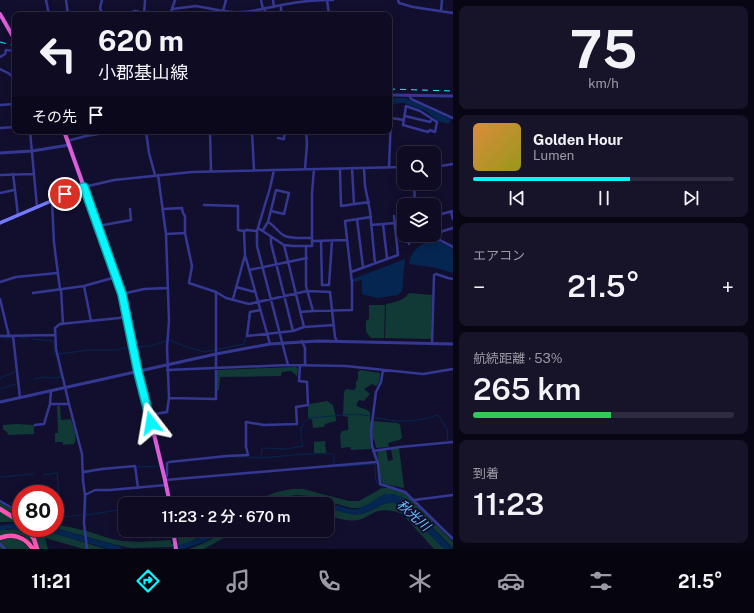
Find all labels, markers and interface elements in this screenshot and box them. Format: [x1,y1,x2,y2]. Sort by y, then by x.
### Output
text: 75 [570,19,637,80]
text: 620 m [98,24,184,57]
icon: left [32,28,84,80]
text: 小郡基山線 [98,62,188,83]
text: km/h [588,76,619,91]
icon: arrive [85,104,107,126]
text: その先 [32,108,77,125]
text: Golden Hour [533,131,623,148]
map controls [397,146,441,242]
button: search [397,146,441,190]
text: Lumen [533,148,574,163]
pin [48,177,82,211]
icon: arrive [54,183,76,205]
icon: previous [506,187,528,209]
icon: pause [593,187,615,209]
icon: next [680,187,702,209]
button: layers [397,198,441,242]
text: エアコン [473,248,525,263]
text: 21.5° [567,268,640,304]
text: − [473,274,485,300]
text: + [722,274,734,300]
text: 航続距離 · 53% [473,351,563,366]
text: 265 km [473,371,581,407]
position arrow [130,402,172,444]
text: 到着 [473,466,499,481]
speed limit sign: 80 [12,485,64,537]
text: 11:23 [473,486,544,522]
water label: 秋光川 [394,497,435,535]
text: 11:23 · 2 分 · 670 m [161,508,291,525]
icon: directions [134,567,162,595]
icon: music [224,567,252,595]
icon: phone [315,567,343,595]
icon: climate [406,567,434,595]
icon: car [497,567,525,595]
icon: filters [587,567,615,595]
text: 11:21 [31,571,71,592]
text: 21.5° [678,571,723,592]

